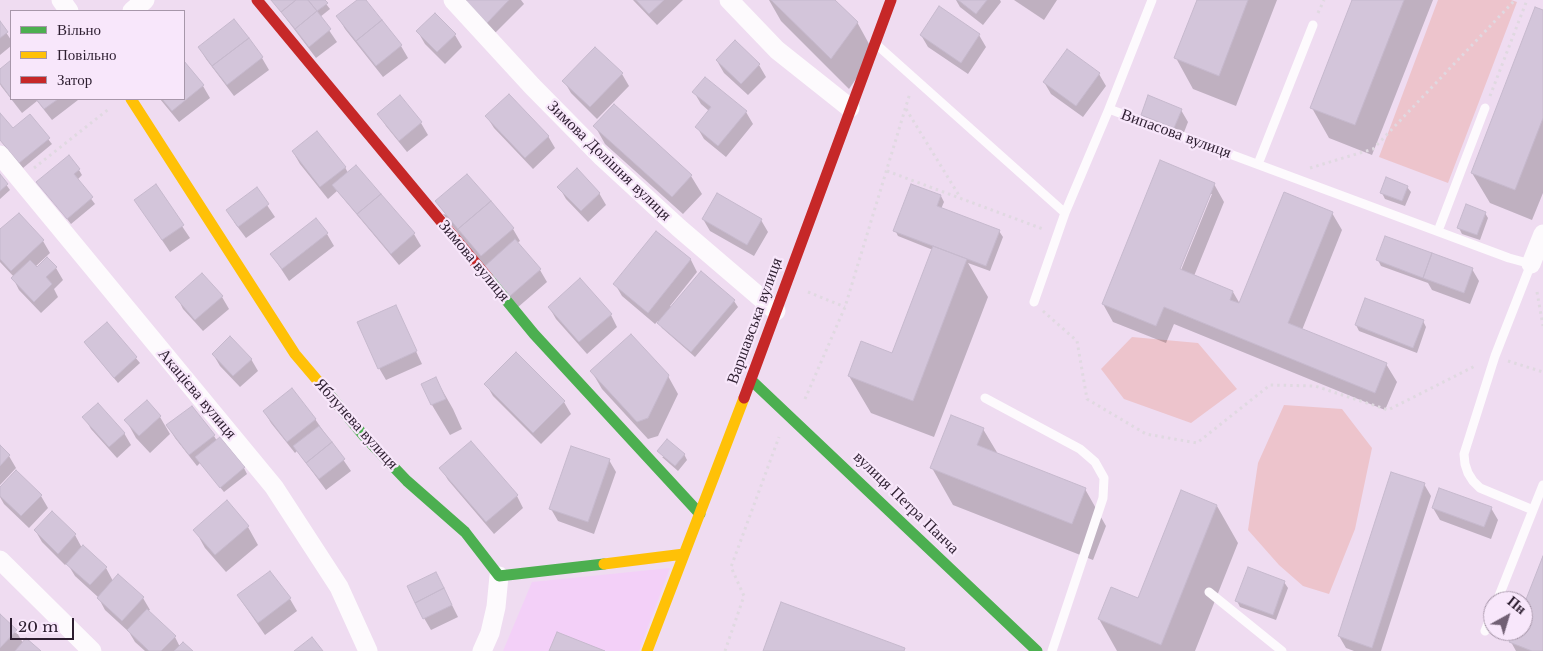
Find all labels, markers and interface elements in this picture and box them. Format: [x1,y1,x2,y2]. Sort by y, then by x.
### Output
legend [10,10,185,100]
text: Вільно [57,20,101,39]
text: Повільно [57,45,116,64]
text: Затор [57,70,92,89]
street label: Зимова Долішня вулиця [543,97,675,225]
street label: Випасова вулиця [1118,105,1234,163]
street label: Зимова вулиця [434,216,514,306]
street label: Варшавська вулиця [723,255,787,387]
street label: Акацієва вулиця [154,345,240,443]
street label: Яблунева вулиця [310,375,402,473]
street label: вулиця Петра Панча [849,448,963,558]
north arrow [1483,591,1533,641]
text: Пн [1504,592,1530,618]
scale bar [12,608,76,640]
text: 20 m [18,617,58,636]

